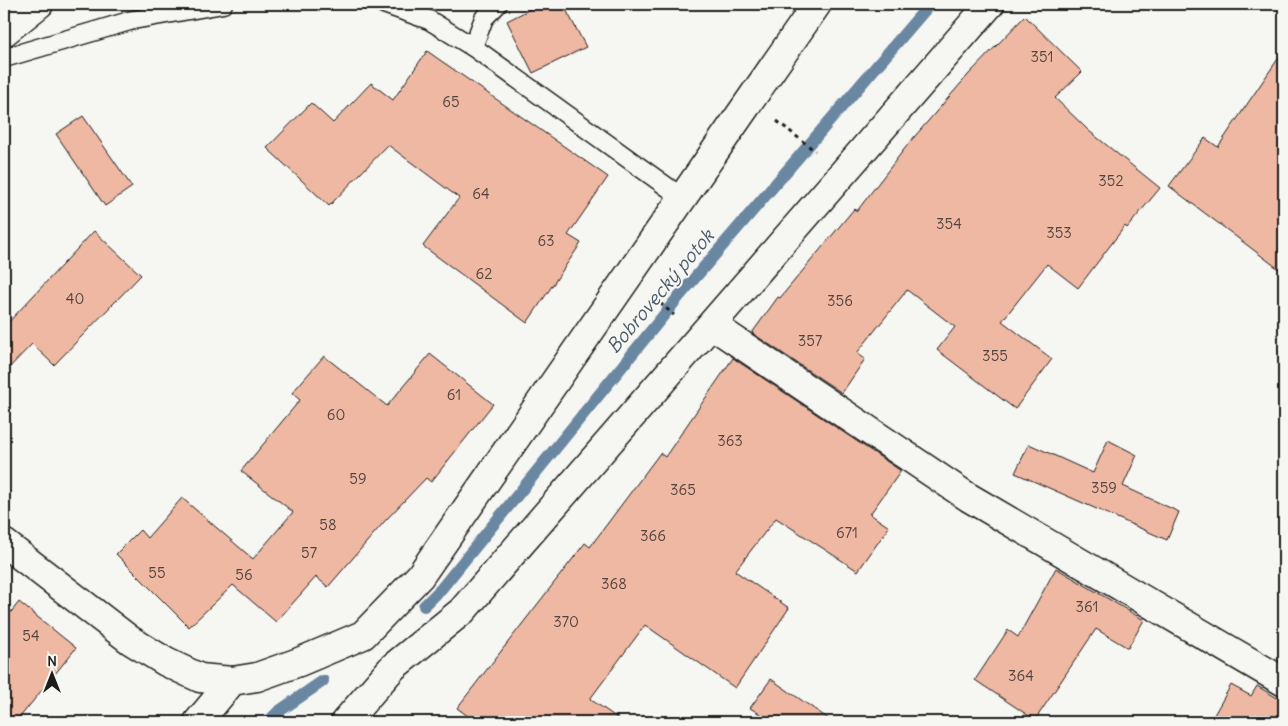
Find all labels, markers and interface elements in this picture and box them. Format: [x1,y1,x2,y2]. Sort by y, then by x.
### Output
house number: 351 [1030,47,1054,66]
house number: 65 [442,92,460,111]
house number: 352 [1098,171,1124,190]
house number: 64 [472,184,490,203]
house number: 354 [936,214,962,233]
water label: Bobrovecký potok [601,223,720,358]
house number: 353 [1046,223,1072,242]
house number: 63 [537,231,555,250]
house number: 62 [476,264,492,283]
house number: 40 [66,289,84,308]
house number: 356 [827,291,853,310]
house number: 357 [798,331,822,350]
house number: 355 [982,346,1008,365]
house number: 61 [447,385,461,404]
house number: 60 [327,405,345,424]
house number: 363 [717,431,743,450]
house number: 59 [349,469,367,488]
house number: 359 [1091,478,1117,497]
house number: 365 [670,480,696,499]
house number: 58 [319,515,337,534]
house number: 671 [836,523,858,542]
house number: 366 [640,526,666,545]
house number: 57 [301,543,317,562]
house number: 55 [148,563,166,582]
house number: 56 [235,565,253,584]
house number: 368 [601,574,627,593]
house number: 361 [1075,597,1099,616]
house number: 370 [553,612,579,631]
house number: 54 [22,626,40,645]
north arrow [28,648,78,698]
text: N [47,652,57,670]
house number: 364 [1008,666,1034,685]

